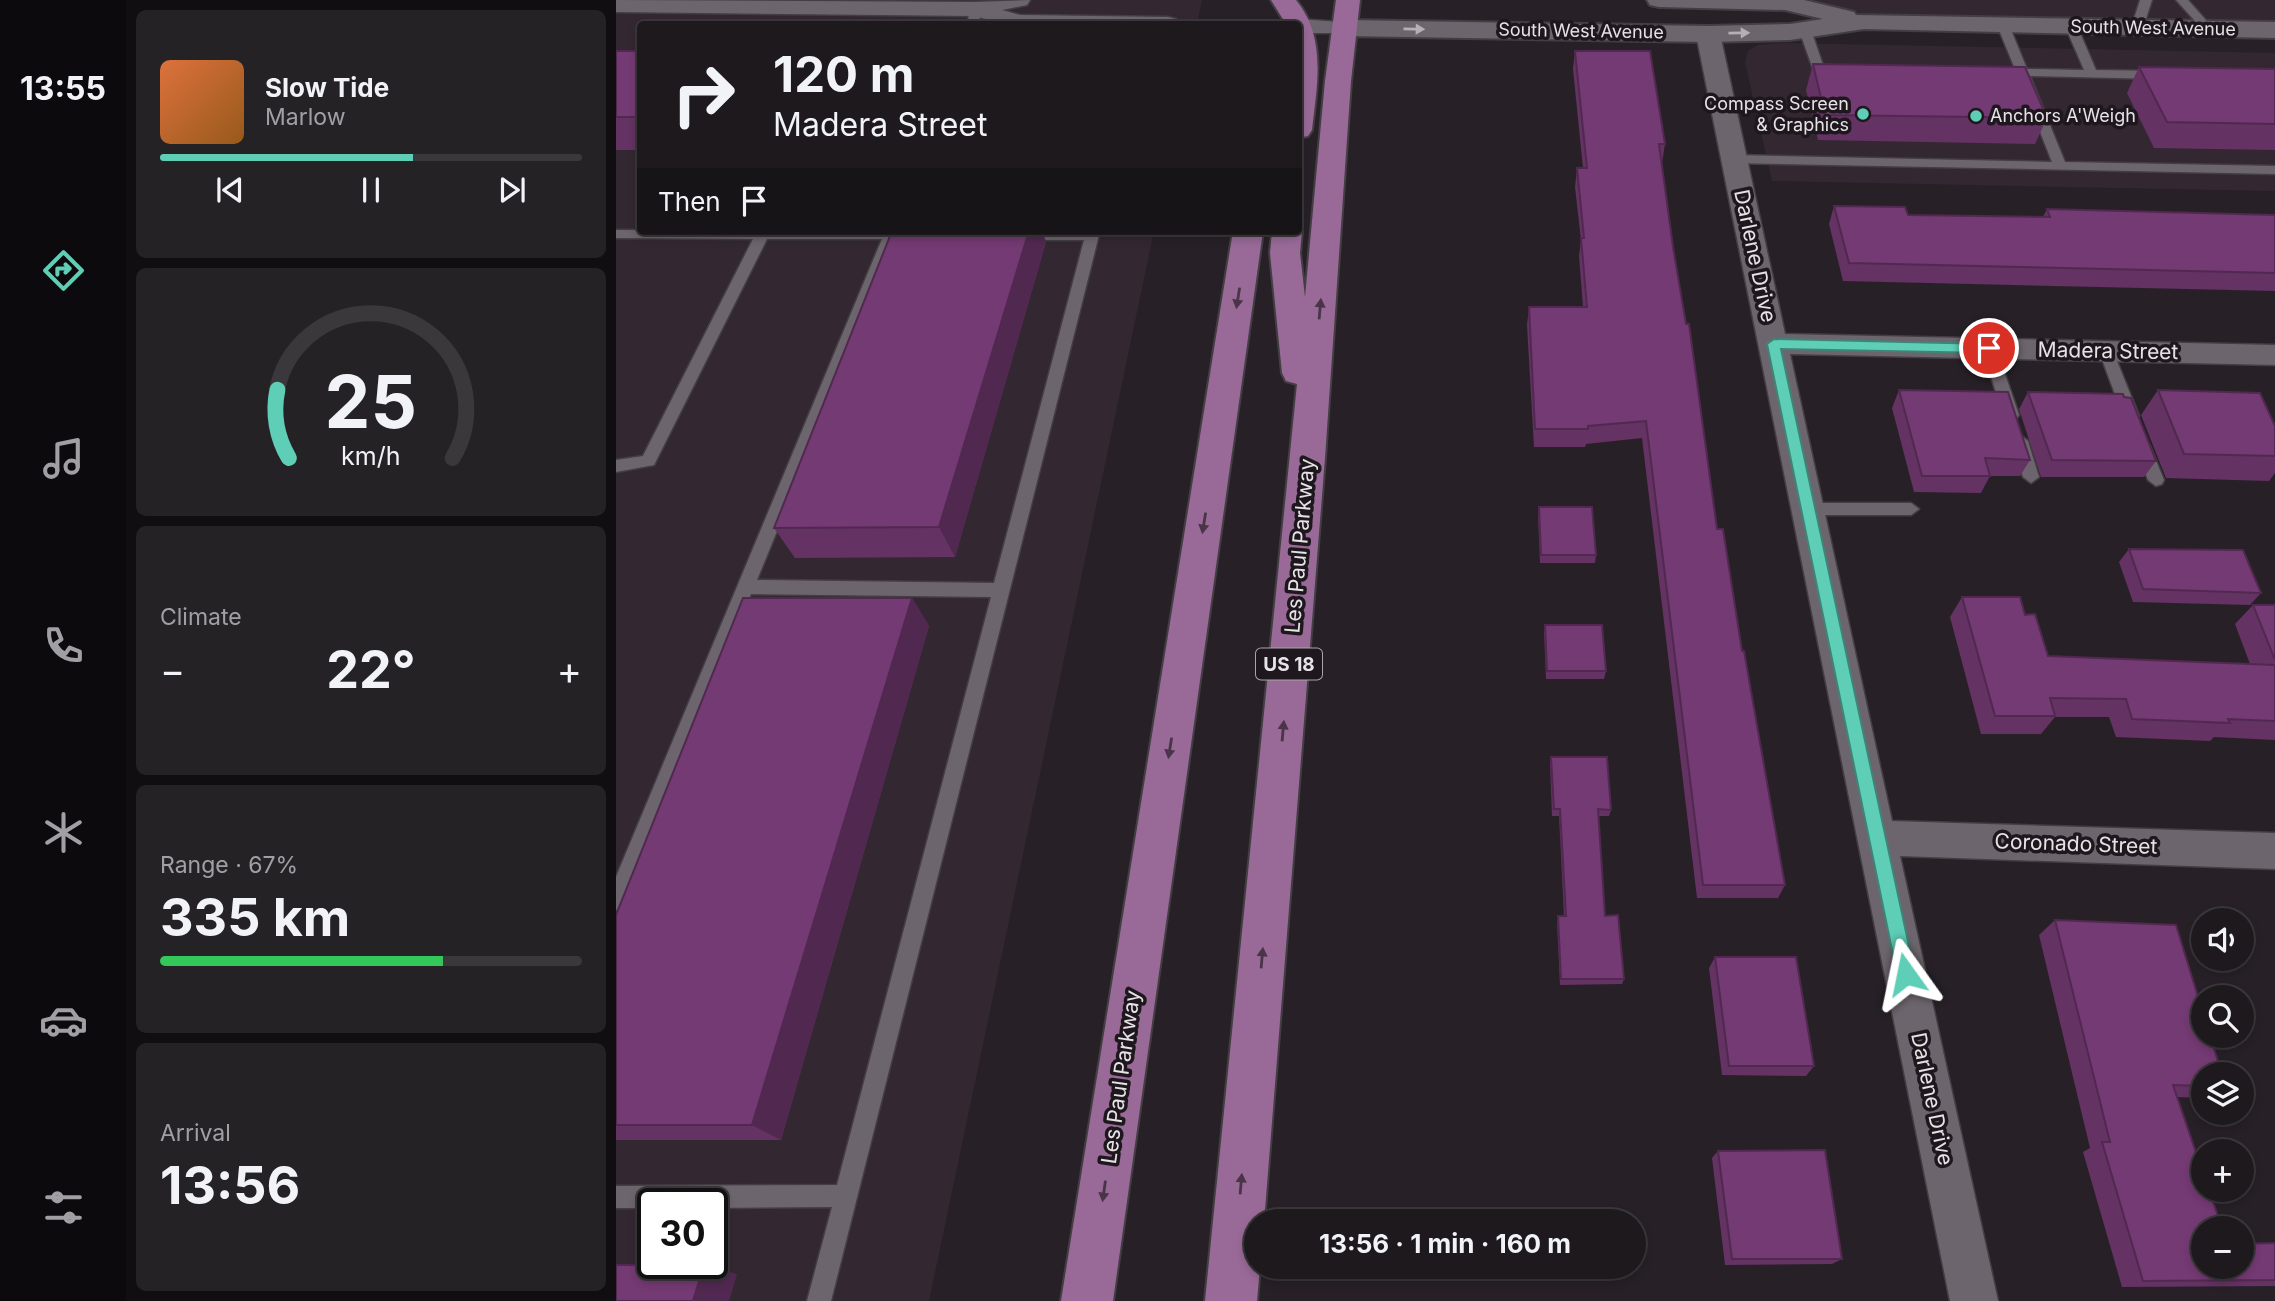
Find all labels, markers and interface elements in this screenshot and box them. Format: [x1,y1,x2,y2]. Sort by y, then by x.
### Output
street label: South West Avenue [2070,16,2236,39]
street label: South West Avenue [1498,19,1664,42]
one-way arrow [1403,23,1425,35]
one-way arrow [1728,27,1750,39]
text: 120 m [773,45,914,104]
icon: right [658,49,749,140]
text: 13:55 [20,69,106,108]
text: Slow Tide [265,72,389,103]
place label: Compass Screen & Graphics [1704,93,1849,135]
text: Marlow [265,103,345,131]
text: Madera Street [773,105,987,144]
place label: Anchors A'Weigh [1990,105,2136,126]
marker: Compass Screen & Graphics [1855,106,1871,122]
marker: Anchors A'Weigh [1968,108,1984,124]
icon: previous [211,171,249,209]
icon: pause [352,171,390,209]
icon: next [493,171,531,209]
icon: arrive [735,182,773,220]
text: Then [658,186,721,217]
street label: Darlene Drive [1729,187,1782,325]
icon: directions [39,246,88,295]
one-way arrow [1232,288,1243,310]
one-way arrow [1315,298,1326,320]
pin [1959,318,2019,378]
icon: arrive [1970,329,2008,367]
street label: Madera Street [2037,337,2179,364]
text: 25 [325,358,417,447]
icon: music [39,434,88,483]
text: km/h [341,441,401,471]
street label: Les Paul Parkway [1279,457,1320,634]
one-way arrow [1198,513,1209,535]
text: Climate [160,603,242,631]
icon: phone [39,621,88,670]
text: 22° [326,638,416,701]
text: − [160,647,185,693]
text: + [557,647,582,693]
road number: US 18 [1256,649,1322,680]
one-way arrow [1277,720,1288,742]
one-way arrow [1164,738,1175,760]
icon: climate [39,808,88,857]
street label: Coronado Street [1994,828,2158,859]
text: Range · 67% [160,851,298,879]
text: 335 km [160,886,350,949]
map controls [2191,908,2254,1279]
button: sound [2191,908,2254,971]
position arrow [1869,937,1943,1011]
one-way arrow [1257,946,1268,968]
button: search [2191,985,2254,1048]
street label: Les Paul Parkway [1096,988,1145,1165]
icon: car [39,996,88,1045]
street label: Darlene Drive [1906,1030,1959,1168]
button: layers [2191,1062,2254,1125]
text: Arrival [160,1119,231,1147]
button: + [2191,1139,2254,1202]
text: 13:56 [160,1154,300,1217]
one-way arrow [1236,1173,1247,1195]
one-way arrow [1098,1181,1109,1203]
icon: filters [39,1183,88,1232]
speed limit sign: 30 [637,1188,728,1279]
button: − [2191,1216,2254,1279]
text: 13:56 · 1 min · 160 m [1319,1228,1571,1259]

